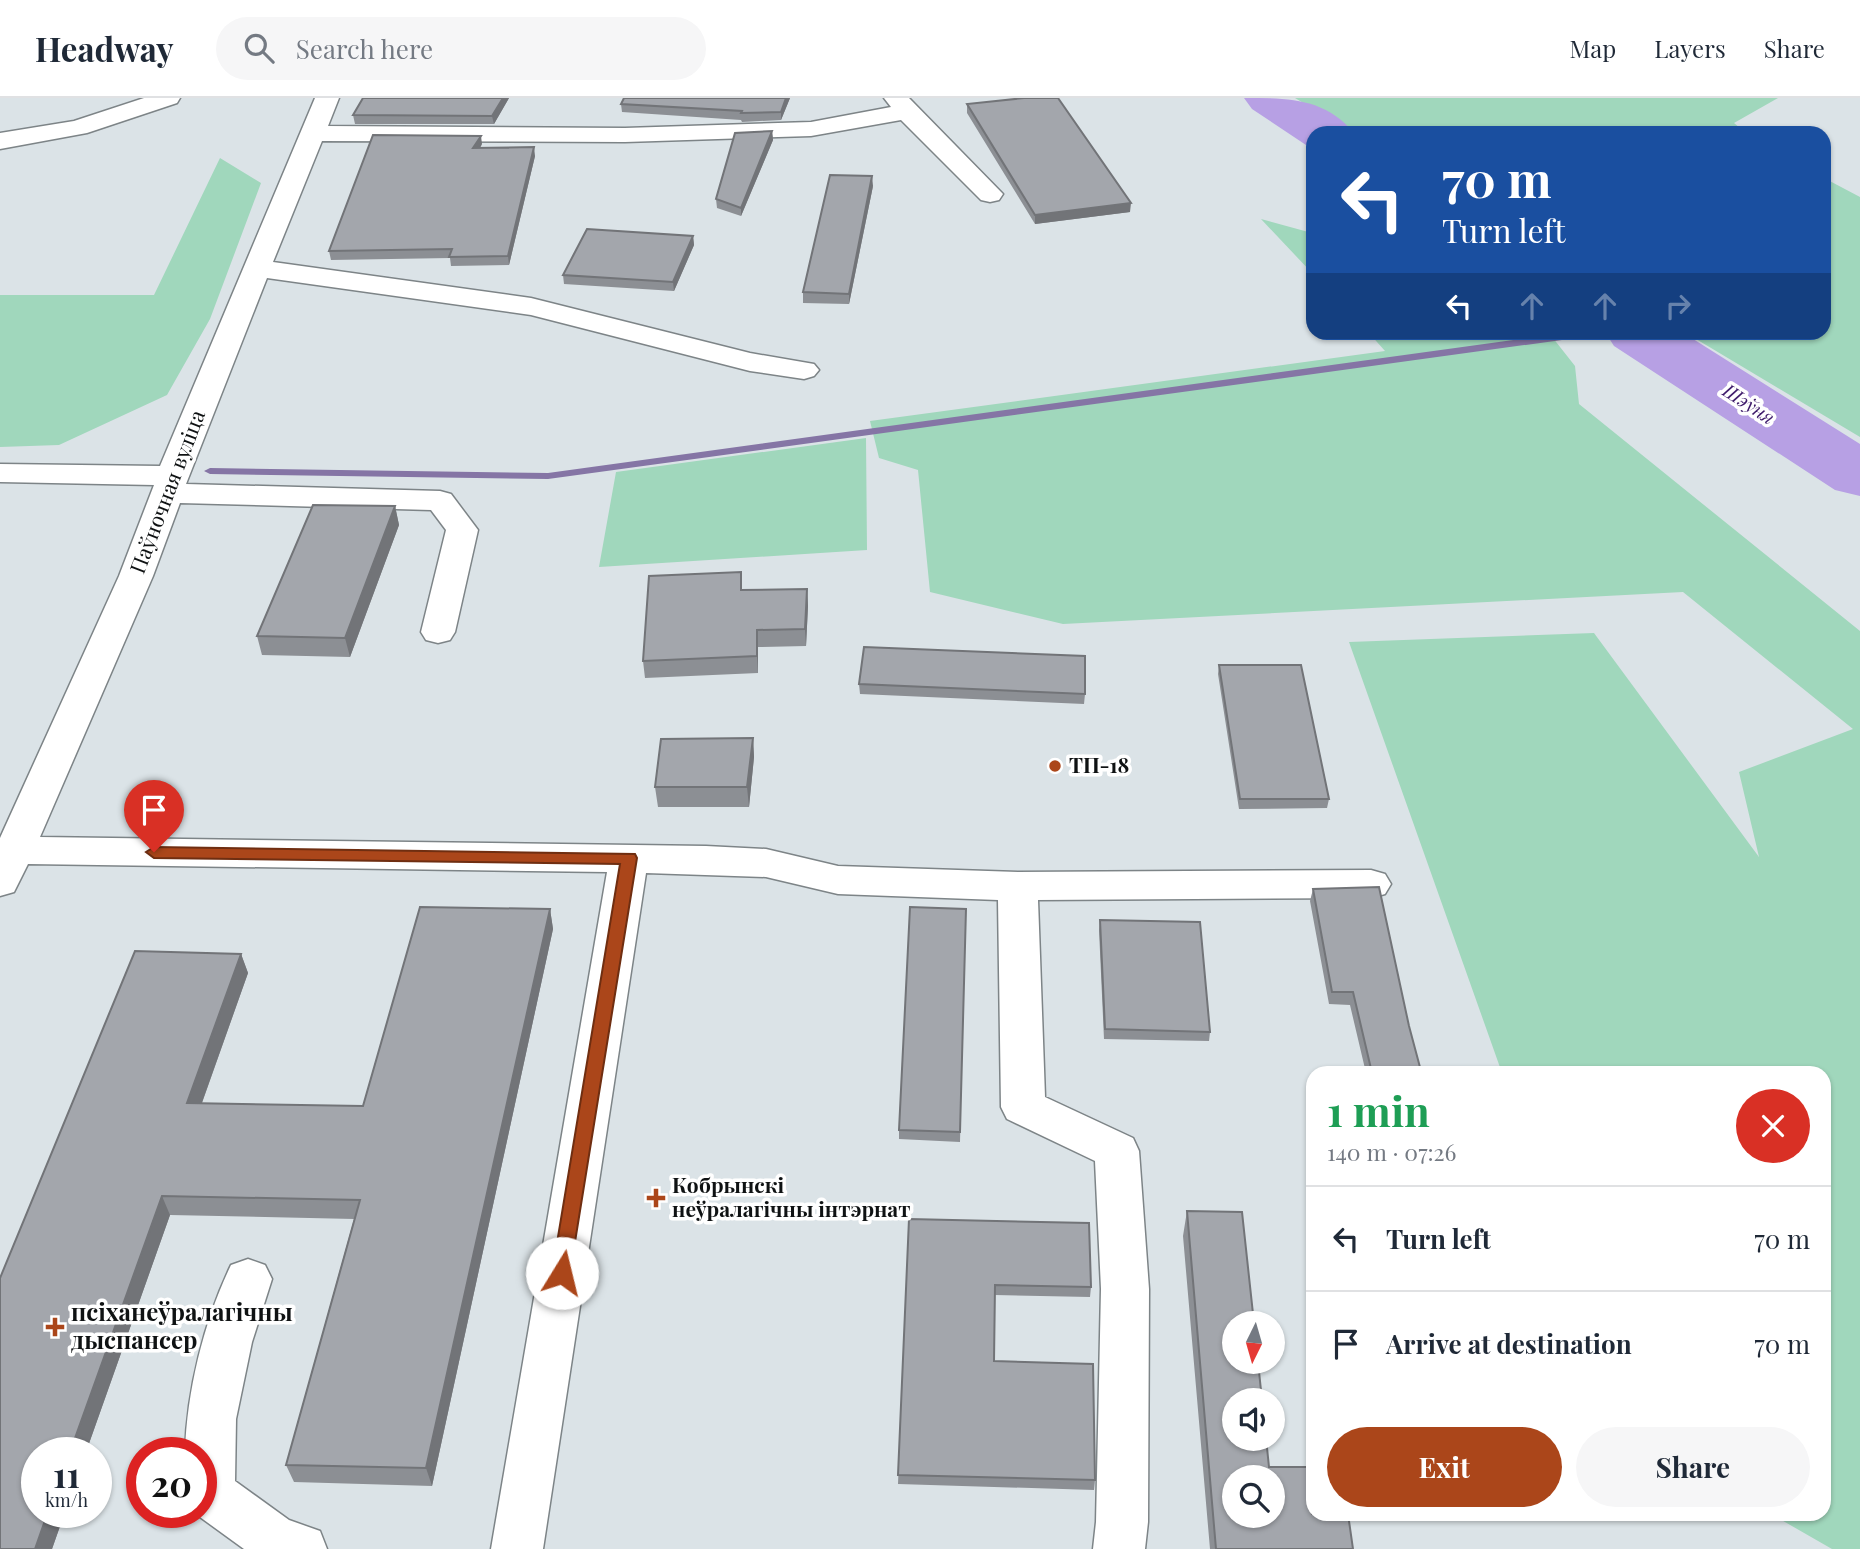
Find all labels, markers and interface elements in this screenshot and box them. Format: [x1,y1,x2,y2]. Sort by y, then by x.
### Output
search box [216,17,706,80]
text: Headway [35,26,174,70]
icon: search [240,29,278,67]
text: Search here [296,31,433,66]
text: Map [1570,32,1616,64]
text: Layers [1654,32,1726,64]
text: Share [1764,32,1825,64]
text: 70 m [1442,145,1552,210]
icon: left [1327,154,1418,245]
text: Turn left [1442,208,1566,251]
icon: left [1440,287,1478,325]
icon: ahead [1513,287,1551,325]
icon: ahead [1586,287,1624,325]
icon: right [1659,287,1697,325]
water label: Шэўня [1718,376,1780,430]
street label: Паўночная вуліца [122,405,210,577]
place label: ТП-18 [1069,750,1129,778]
marker: ТП-18 [1047,758,1063,774]
pin [124,780,184,852]
icon: arrive [135,791,173,829]
text: 1 min [1327,1082,1430,1138]
button: close [1736,1089,1810,1163]
text: 140 m · 07:26 [1327,1136,1457,1167]
place label: Кобрынскі неўралагічны інтэрнат [672,1170,910,1222]
marker: Кобрынскі неўралагічны інтэрнат [646,1188,666,1208]
icon: left [1327,1220,1365,1258]
text: Turn left [1386,1221,1491,1256]
text: 70 m [1754,1221,1810,1256]
position arrow [525,1236,599,1310]
place label: псіханеўралагічны дыспансер [71,1295,293,1355]
north arrow [1222,1311,1284,1374]
map controls [1222,1311,1285,1528]
marker: псіханеўралагічны дыспансер [45,1317,65,1337]
icon: arrive [1327,1325,1365,1363]
text: Arrive at destination [1386,1326,1632,1361]
text: 70 m [1754,1326,1810,1361]
button: sound [1222,1388,1285,1451]
button: Exit [1327,1427,1562,1507]
button: Share [1576,1427,1810,1507]
speed limit sign: 20 [126,1437,217,1528]
text: 11 [53,1450,80,1497]
button: search [1222,1465,1285,1528]
text: km/h [45,1488,88,1512]

